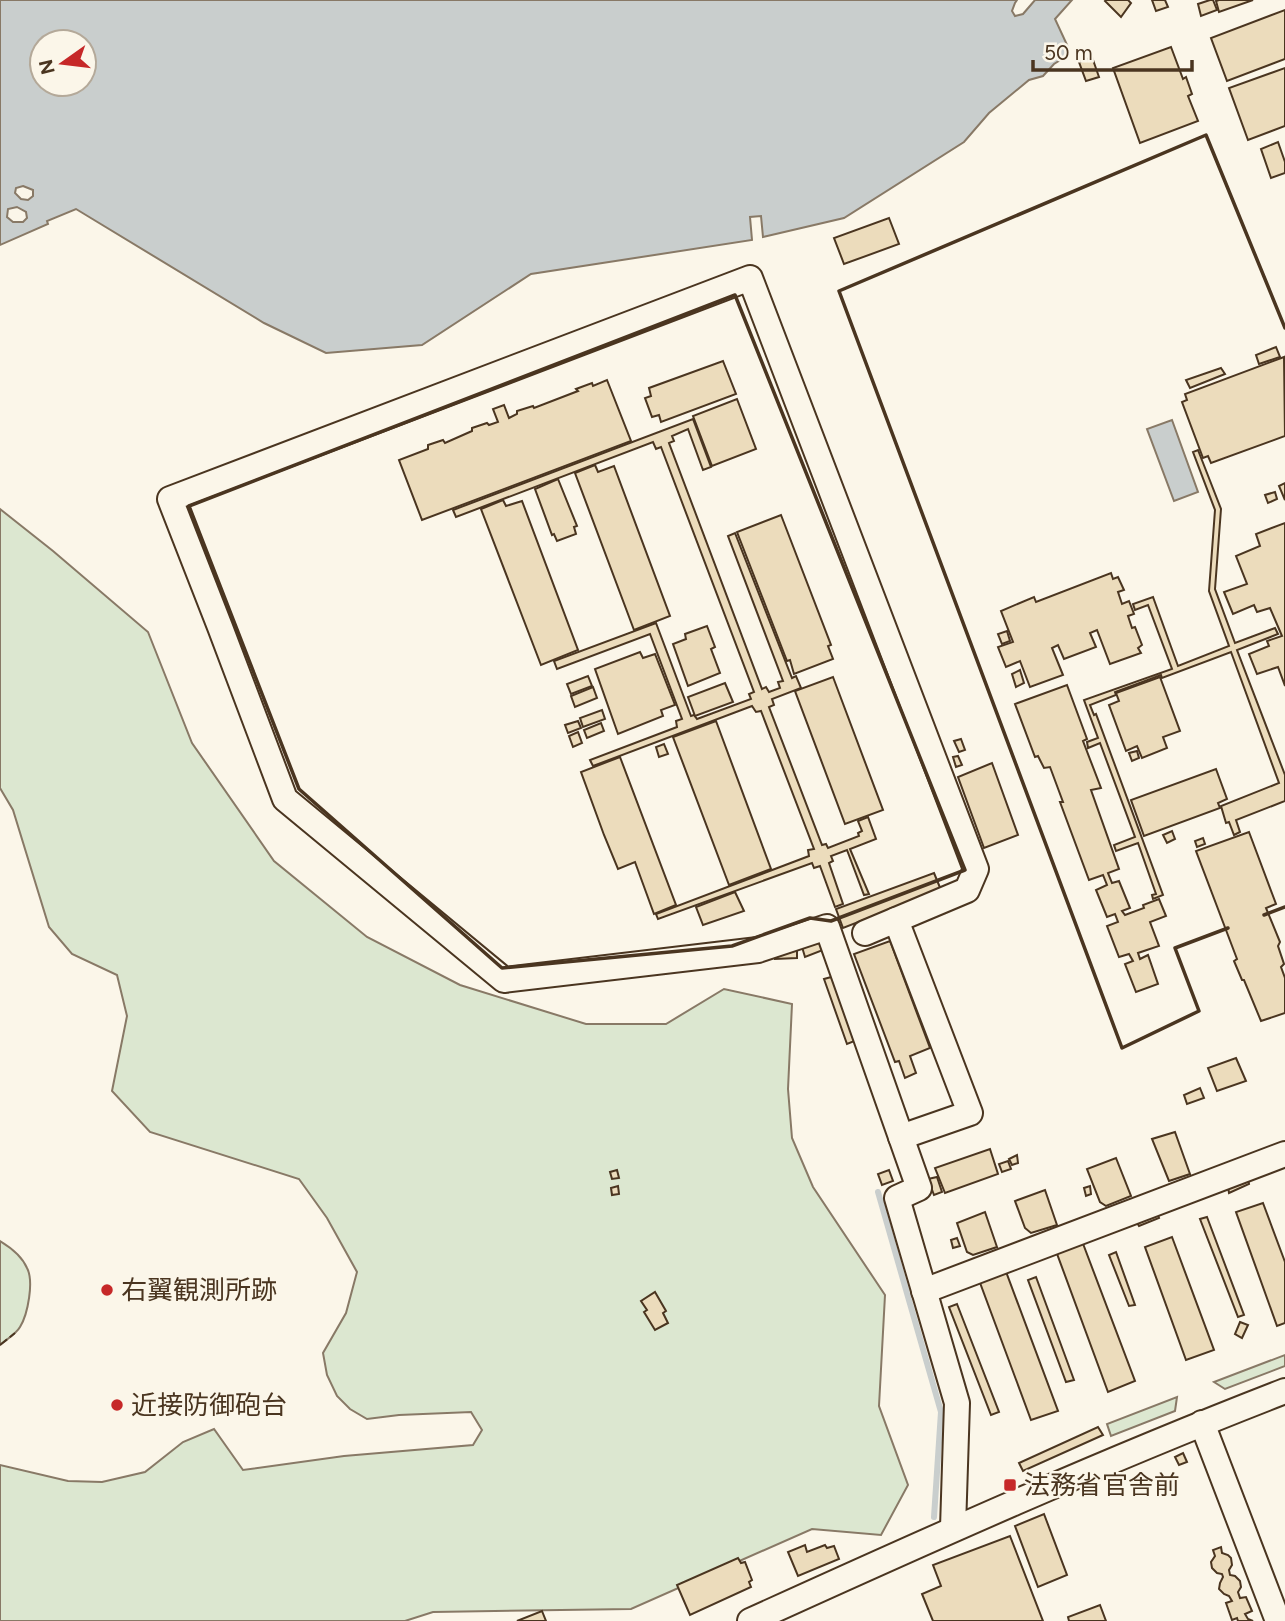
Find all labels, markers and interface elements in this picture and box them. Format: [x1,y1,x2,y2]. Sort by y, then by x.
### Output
north arrow [28,28,98,98]
scale bar [1033,28,1192,72]
text: 50 m [1044,40,1093,65]
text: N [34,57,60,77]
place label: 右翼観測所跡 [121,1274,277,1306]
marker: 右翼観測所跡 [99,1282,115,1298]
place label: 近接防御砲台 [131,1389,287,1421]
marker: 近接防御砲台 [109,1397,125,1413]
place label: 法務省官舎前 [1024,1469,1180,1501]
marker: 法務省官舎前 [1002,1477,1018,1493]

